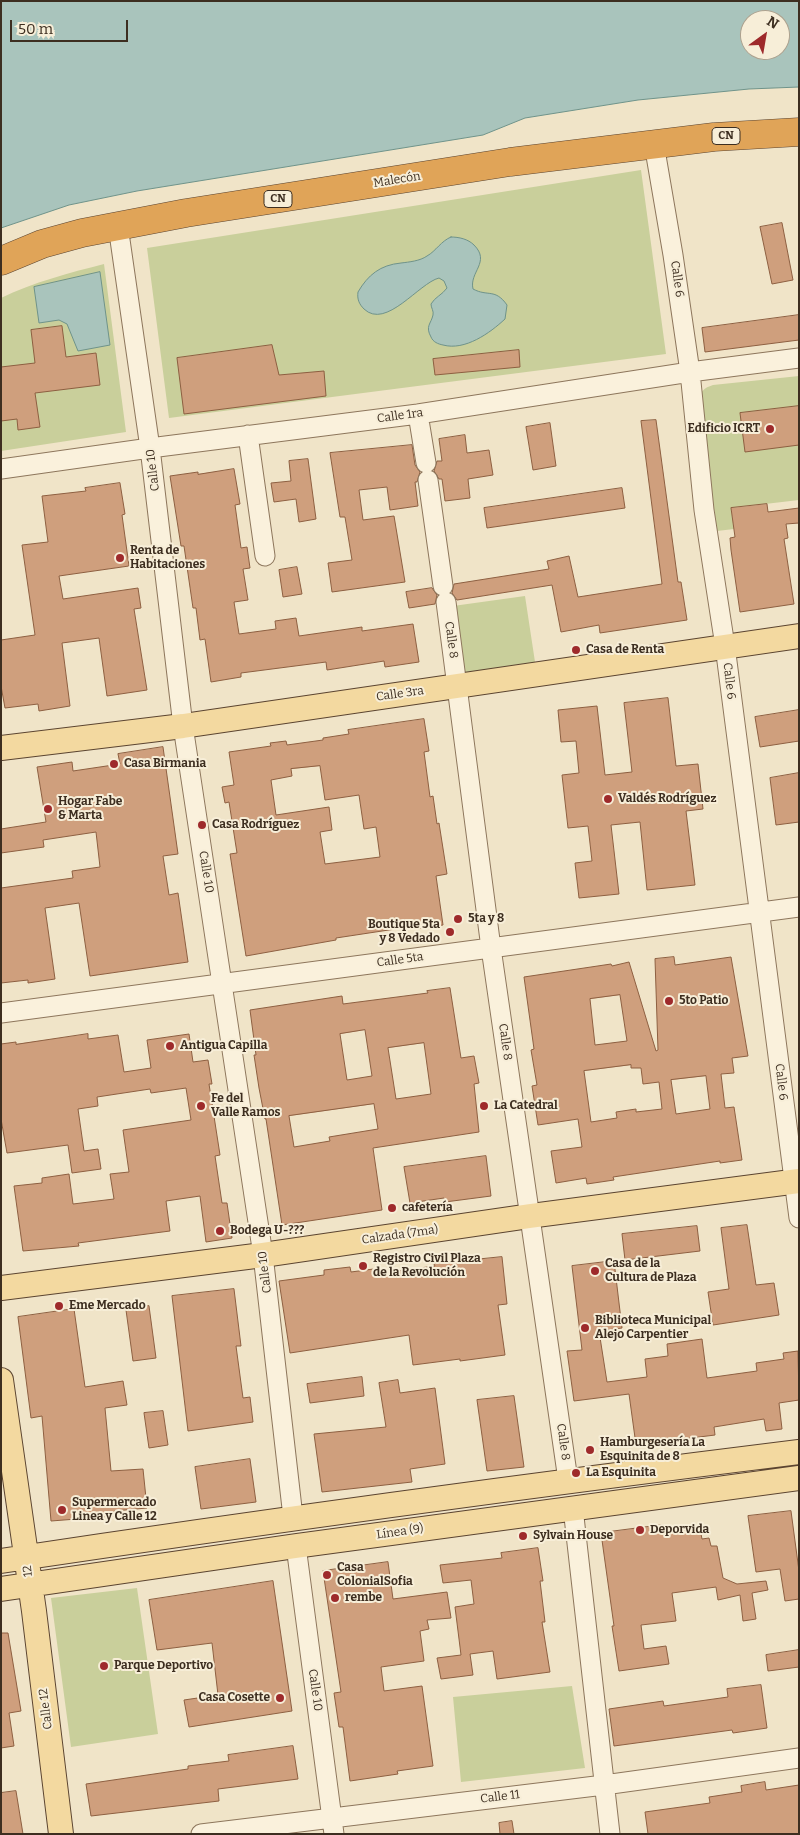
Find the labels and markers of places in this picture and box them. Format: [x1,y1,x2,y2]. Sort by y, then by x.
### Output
place label: Edificio ICRT [688,422,760,436]
marker: Edificio ICRT [764,423,776,435]
place label: Renta de Habitaciones [130,544,205,572]
marker: Renta de Habitaciones [114,552,126,564]
place label: Casa de Renta [586,643,664,657]
marker: Casa de Renta [570,644,582,656]
place label: Casa Birmania [124,757,206,771]
marker: Casa Birmania [108,758,120,770]
place label: Valdés Rodríguez [618,792,716,806]
marker: Valdés Rodríguez [602,793,614,805]
place label: Hogar Fabe & Marta [58,795,122,823]
marker: Hogar Fabe & Marta [42,803,54,815]
place label: Casa Rodríguez [212,818,299,832]
marker: Casa Rodríguez [196,819,208,831]
place label: 5ta y 8 [468,912,504,926]
marker: 5ta y 8 [452,913,464,925]
place label: Boutique 5ta y 8 Vedado [368,918,440,946]
marker: Boutique 5ta y 8 Vedado [444,926,456,938]
place label: 5to Patio [679,994,728,1008]
marker: 5to Patio [663,995,675,1007]
place label: Antigua Capilla [180,1039,267,1053]
marker: Antigua Capilla [164,1040,176,1052]
place label: Fe del Valle Ramos [211,1092,281,1120]
place label: La Catedral [494,1099,558,1113]
marker: Fe del Valle Ramos [195,1100,207,1112]
marker: La Catedral [478,1100,490,1112]
place label: cafetería [402,1201,453,1215]
marker: cafetería [386,1202,398,1214]
place label: Bodega U-??? [230,1224,304,1238]
marker: Bodega U-??? [214,1225,226,1237]
place label: Registro Civil Plaza de la Revolución [373,1252,481,1280]
place label: Casa de la Cultura de Plaza [605,1257,697,1285]
marker: Registro Civil Plaza de la Revolución [357,1260,369,1272]
marker: Casa de la Cultura de Plaza [589,1265,601,1277]
place label: Eme Mercado [69,1299,146,1313]
marker: Eme Mercado [53,1300,65,1312]
place label: Biblioteca Municipal Alejo Carpentier [595,1314,711,1342]
marker: Biblioteca Municipal Alejo Carpentier [579,1322,591,1334]
place label: Hamburgesería La Esquinita de 8 [600,1436,705,1464]
marker: Hamburgesería La Esquinita de 8 [584,1444,596,1456]
place label: La Esquinita [586,1466,656,1480]
marker: La Esquinita [570,1467,582,1479]
place label: Supermercado Linea y Calle 12 [72,1496,157,1524]
marker: Supermercado Linea y Calle 12 [56,1504,68,1516]
place label: Deporvida [650,1523,709,1537]
marker: Deporvida [634,1524,646,1536]
place label: Sylvain House [533,1529,613,1543]
marker: Sylvain House [517,1530,529,1542]
place label: Casa ColonialSofia [337,1561,413,1589]
marker: Casa ColonialSofia [321,1569,333,1581]
place label: rembe [345,1591,382,1605]
marker: rembe [329,1592,341,1604]
place label: Parque Deportivo [114,1659,213,1673]
marker: Parque Deportivo [98,1660,110,1672]
place label: Casa Cosette [198,1691,270,1705]
marker: Casa Cosette [274,1692,286,1704]

